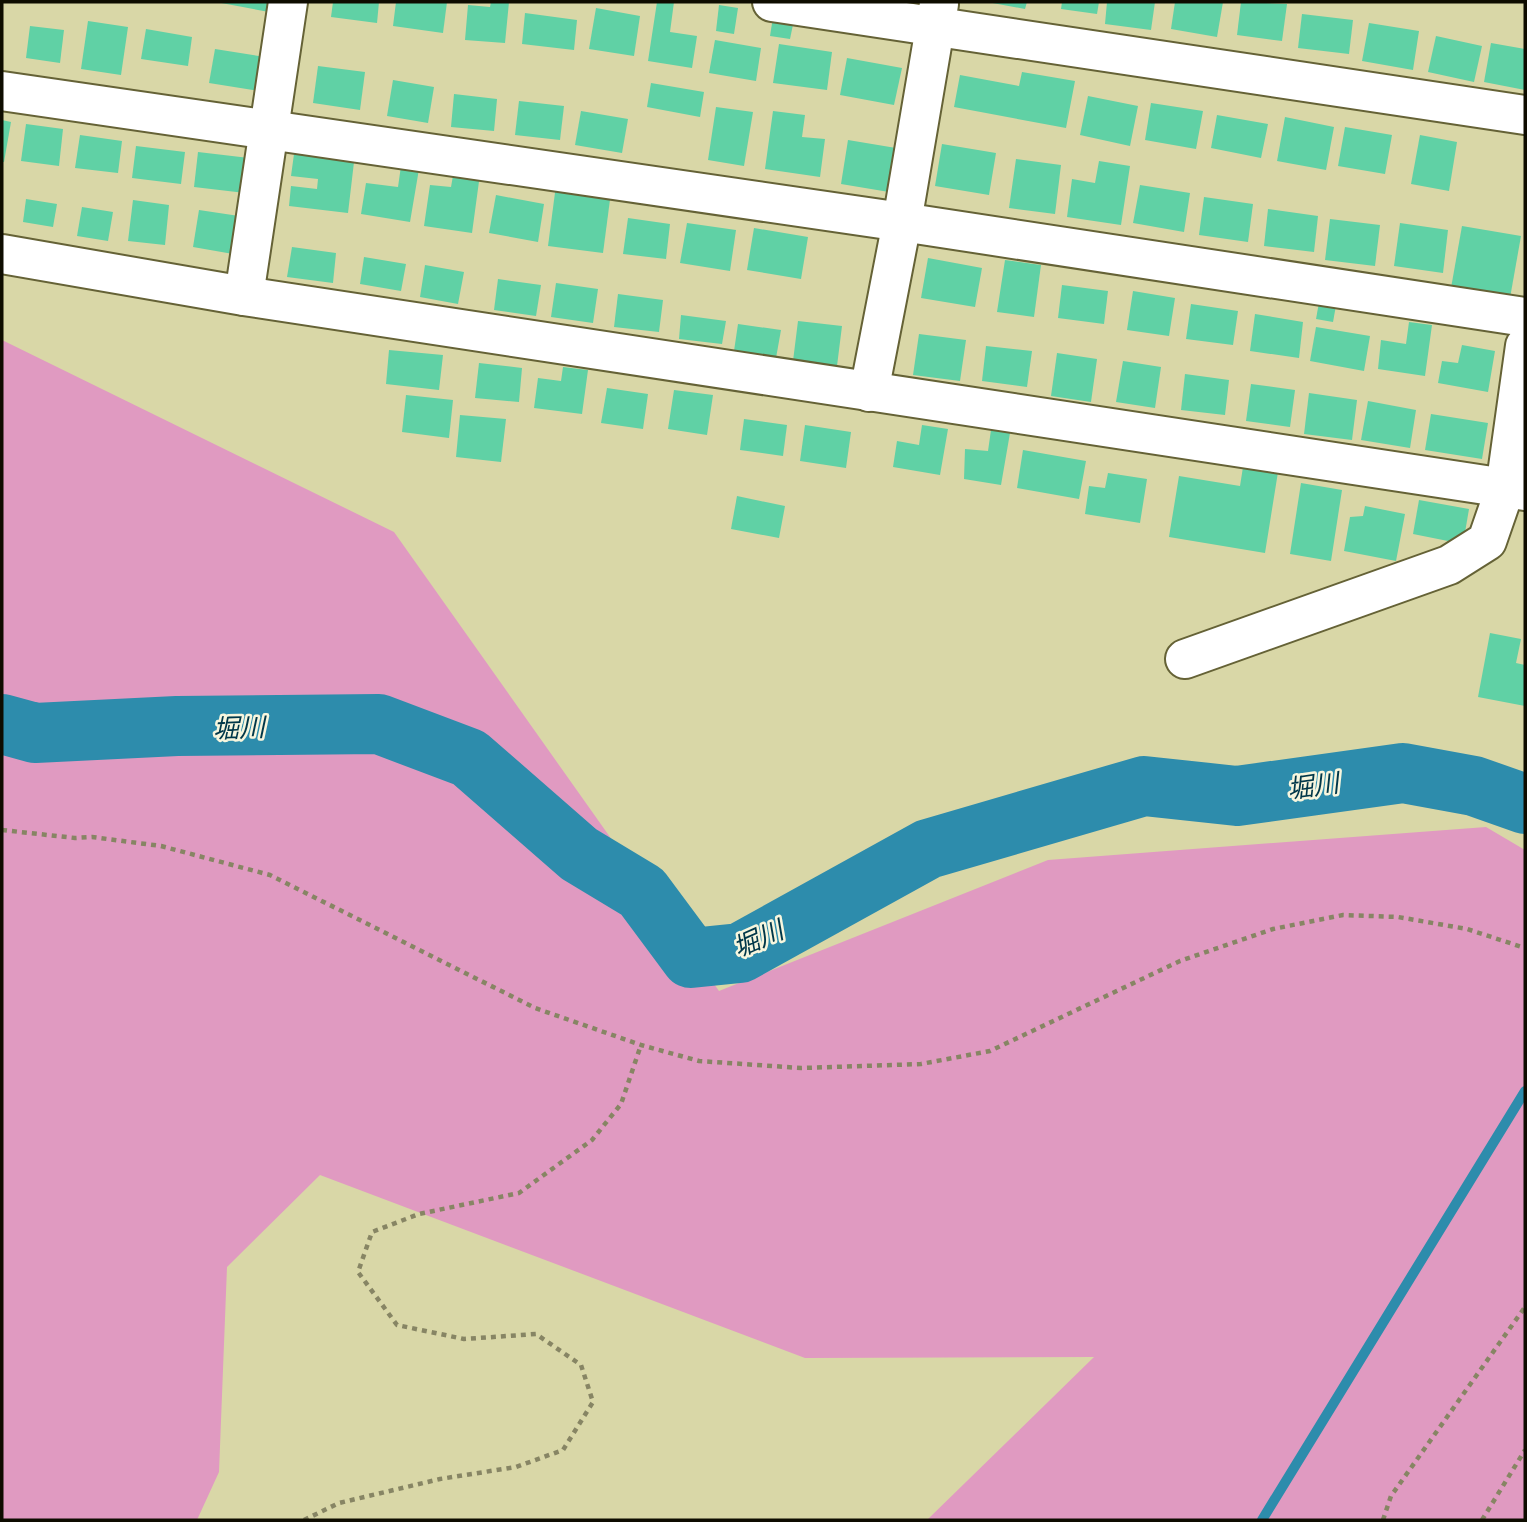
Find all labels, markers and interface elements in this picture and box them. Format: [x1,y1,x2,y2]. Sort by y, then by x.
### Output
water label: 堀川 [212,710,269,745]
water label: 堀川 [1285,765,1344,805]
water label: 堀川 [727,912,791,964]

